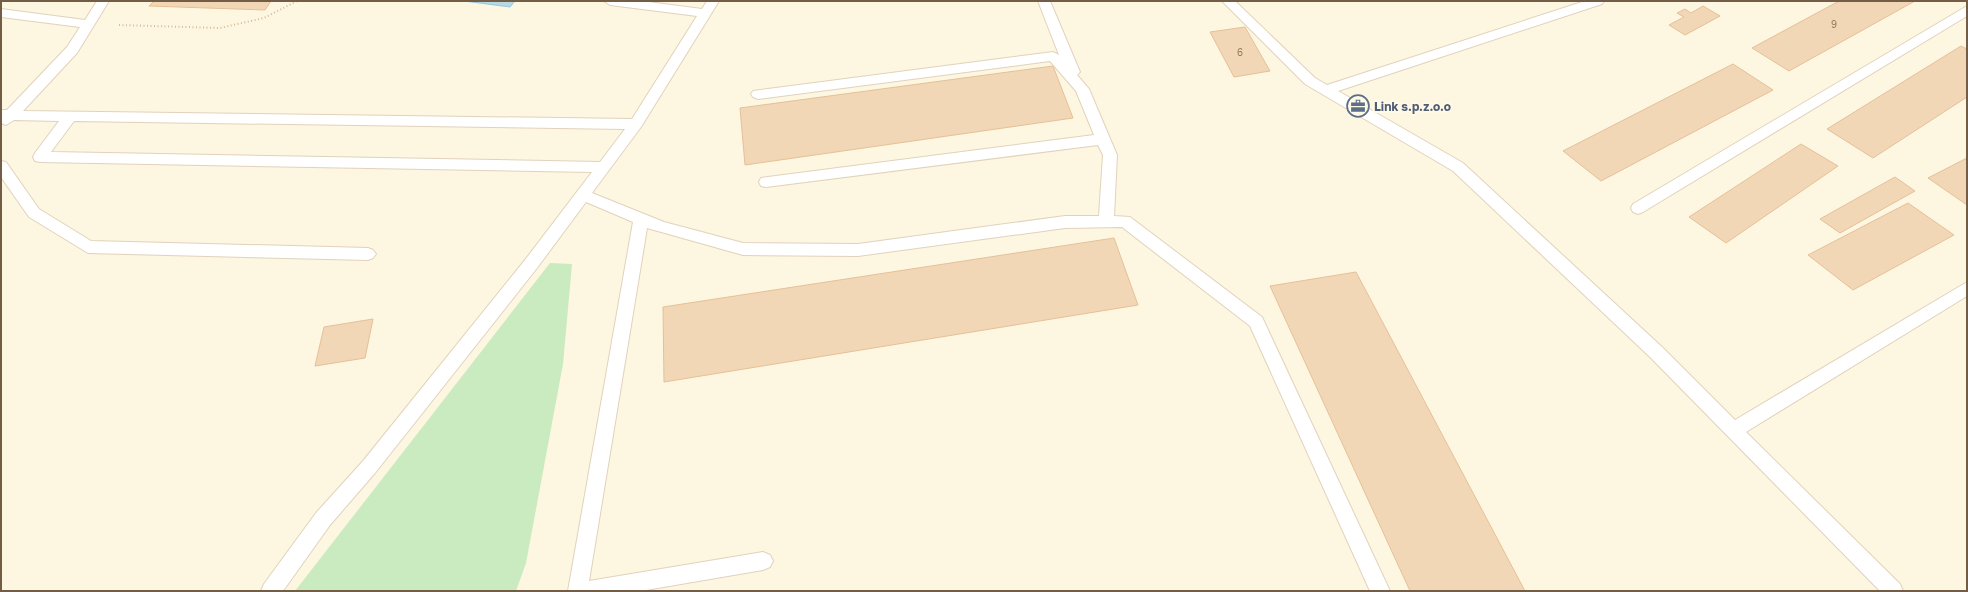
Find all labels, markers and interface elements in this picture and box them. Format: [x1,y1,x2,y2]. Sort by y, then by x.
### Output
house number: 9 [1831,18,1837,30]
house number: 6 [1237,46,1243,58]
office icon: Link s.p.z.o.o [1345,93,1371,119]
place label: Link s.p.z.o.o [1374,99,1451,114]

